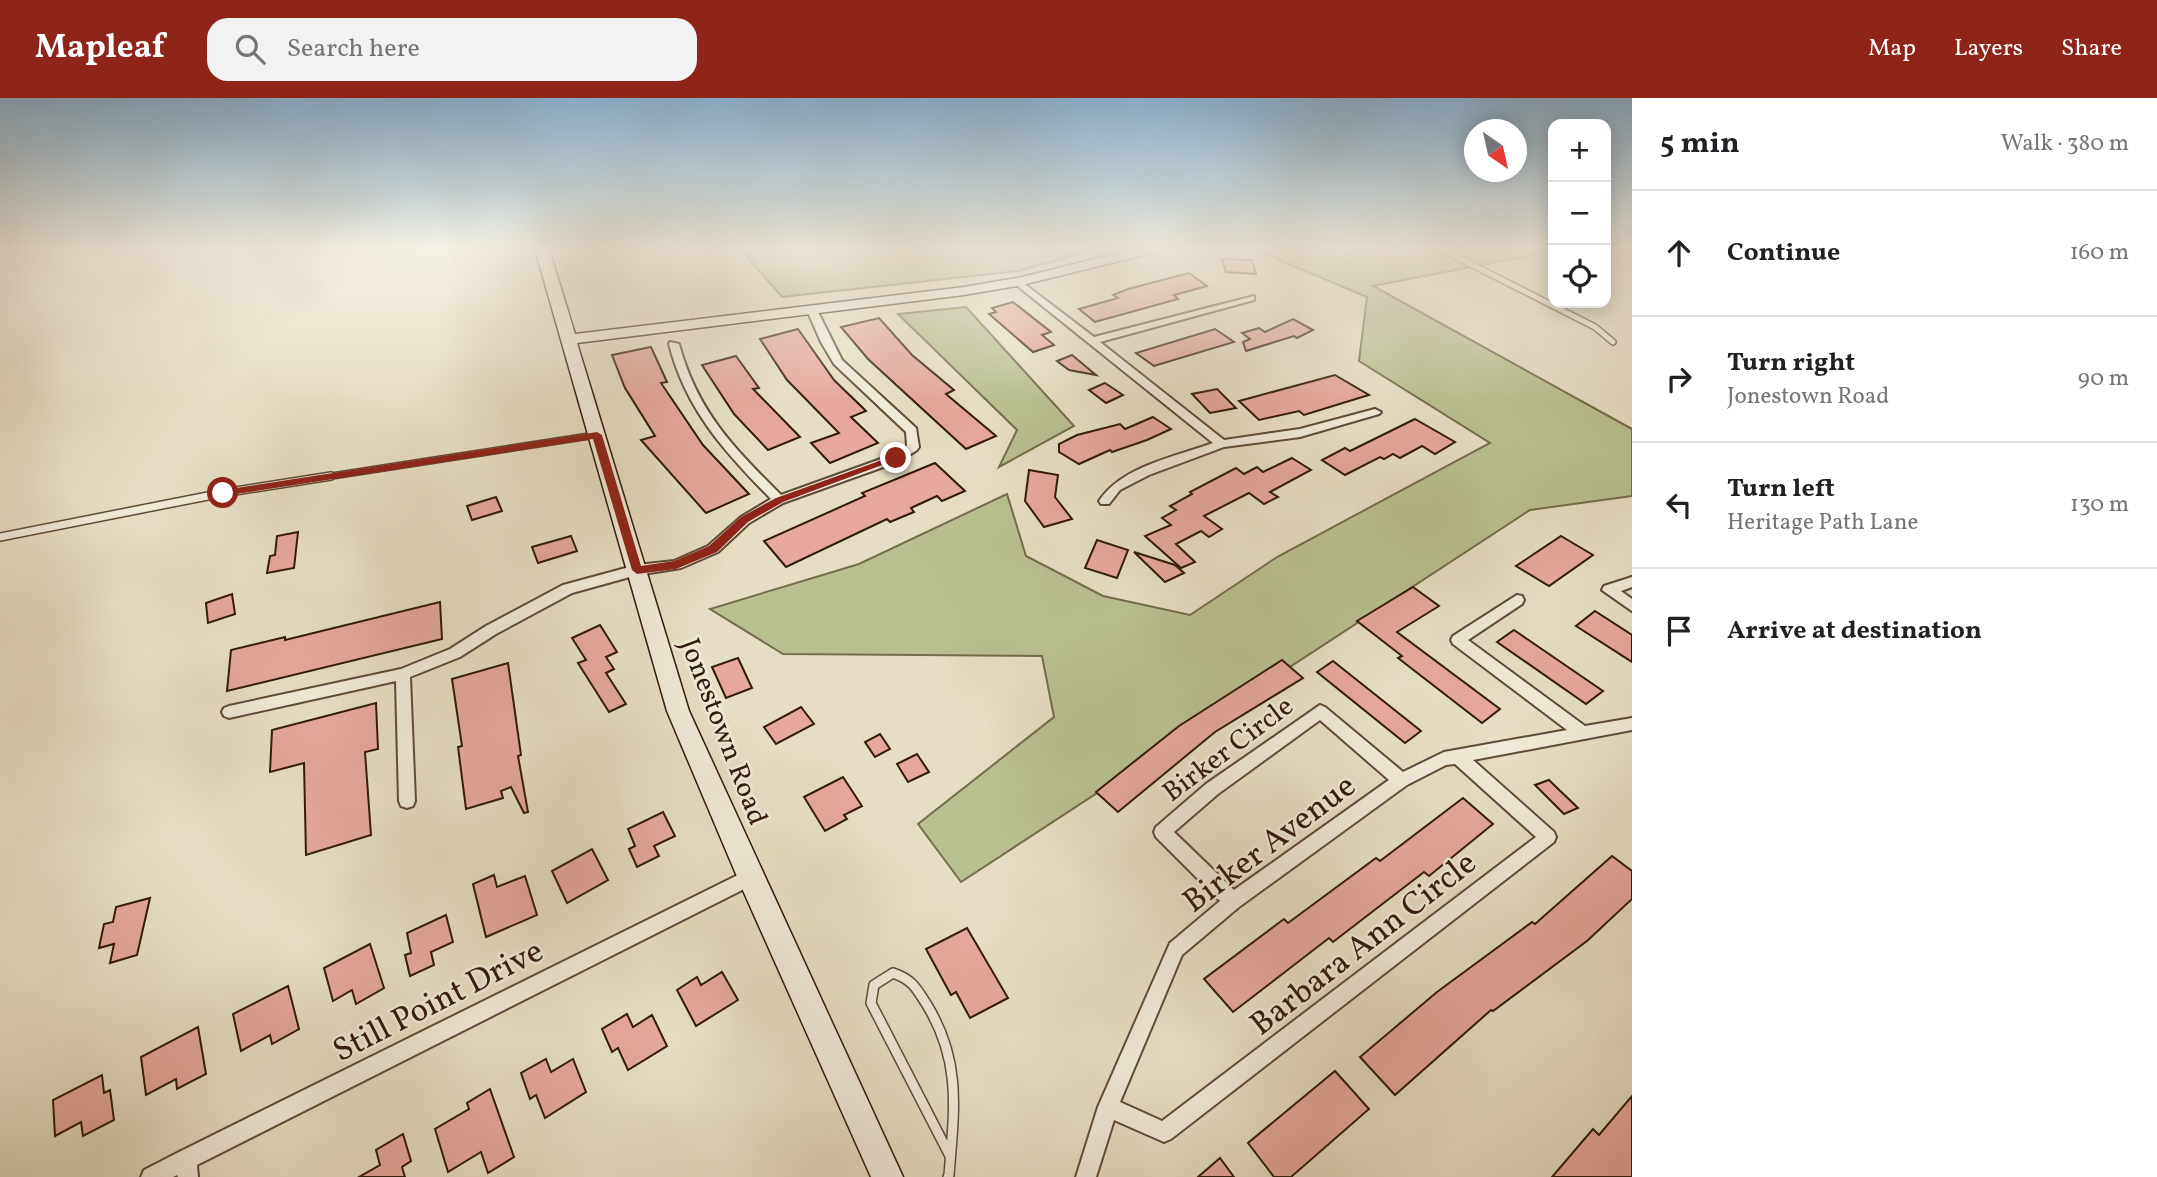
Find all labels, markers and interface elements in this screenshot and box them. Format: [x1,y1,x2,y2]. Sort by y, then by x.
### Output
search box [207,18,697,81]
text: Mapleaf [35,26,165,72]
icon: search [231,30,269,68]
text: Search here [287,31,420,67]
text: Map [1868,32,1916,66]
text: Layers [1954,32,2023,66]
text: Share [2061,32,2122,66]
north arrow [1464,119,1527,182]
map controls [1548,119,1611,308]
button: + [1548,119,1611,182]
text: 5 min [1660,123,1740,165]
text: Walk · 380 m [2001,128,2129,160]
button: − [1548,182,1611,245]
icon: ahead [1660,234,1698,272]
text: Continue [1727,235,1840,271]
text: 160 m [2070,237,2129,269]
button: locate [1548,245,1611,308]
text: Turn right [1727,345,1855,381]
icon: right [1660,360,1698,398]
text: 90 m [2078,363,2129,395]
text: Jonestown Road [1727,381,1889,413]
route end [880,442,911,473]
text: Turn left [1727,471,1835,507]
route start [207,477,238,508]
icon: left [1660,486,1698,524]
text: 130 m [2070,489,2129,521]
text: Heritage Path Lane [1727,507,1918,539]
icon: arrive [1660,612,1698,650]
text: Arrive at destination [1727,613,1982,649]
street label: Jonestown Road [669,633,776,831]
street label: Birker Circle [1155,688,1302,812]
street label: Birker Avenue [1174,765,1366,925]
street label: Barbara Ann Circle [1241,842,1487,1048]
street label: Still Point Drive [326,930,552,1075]

